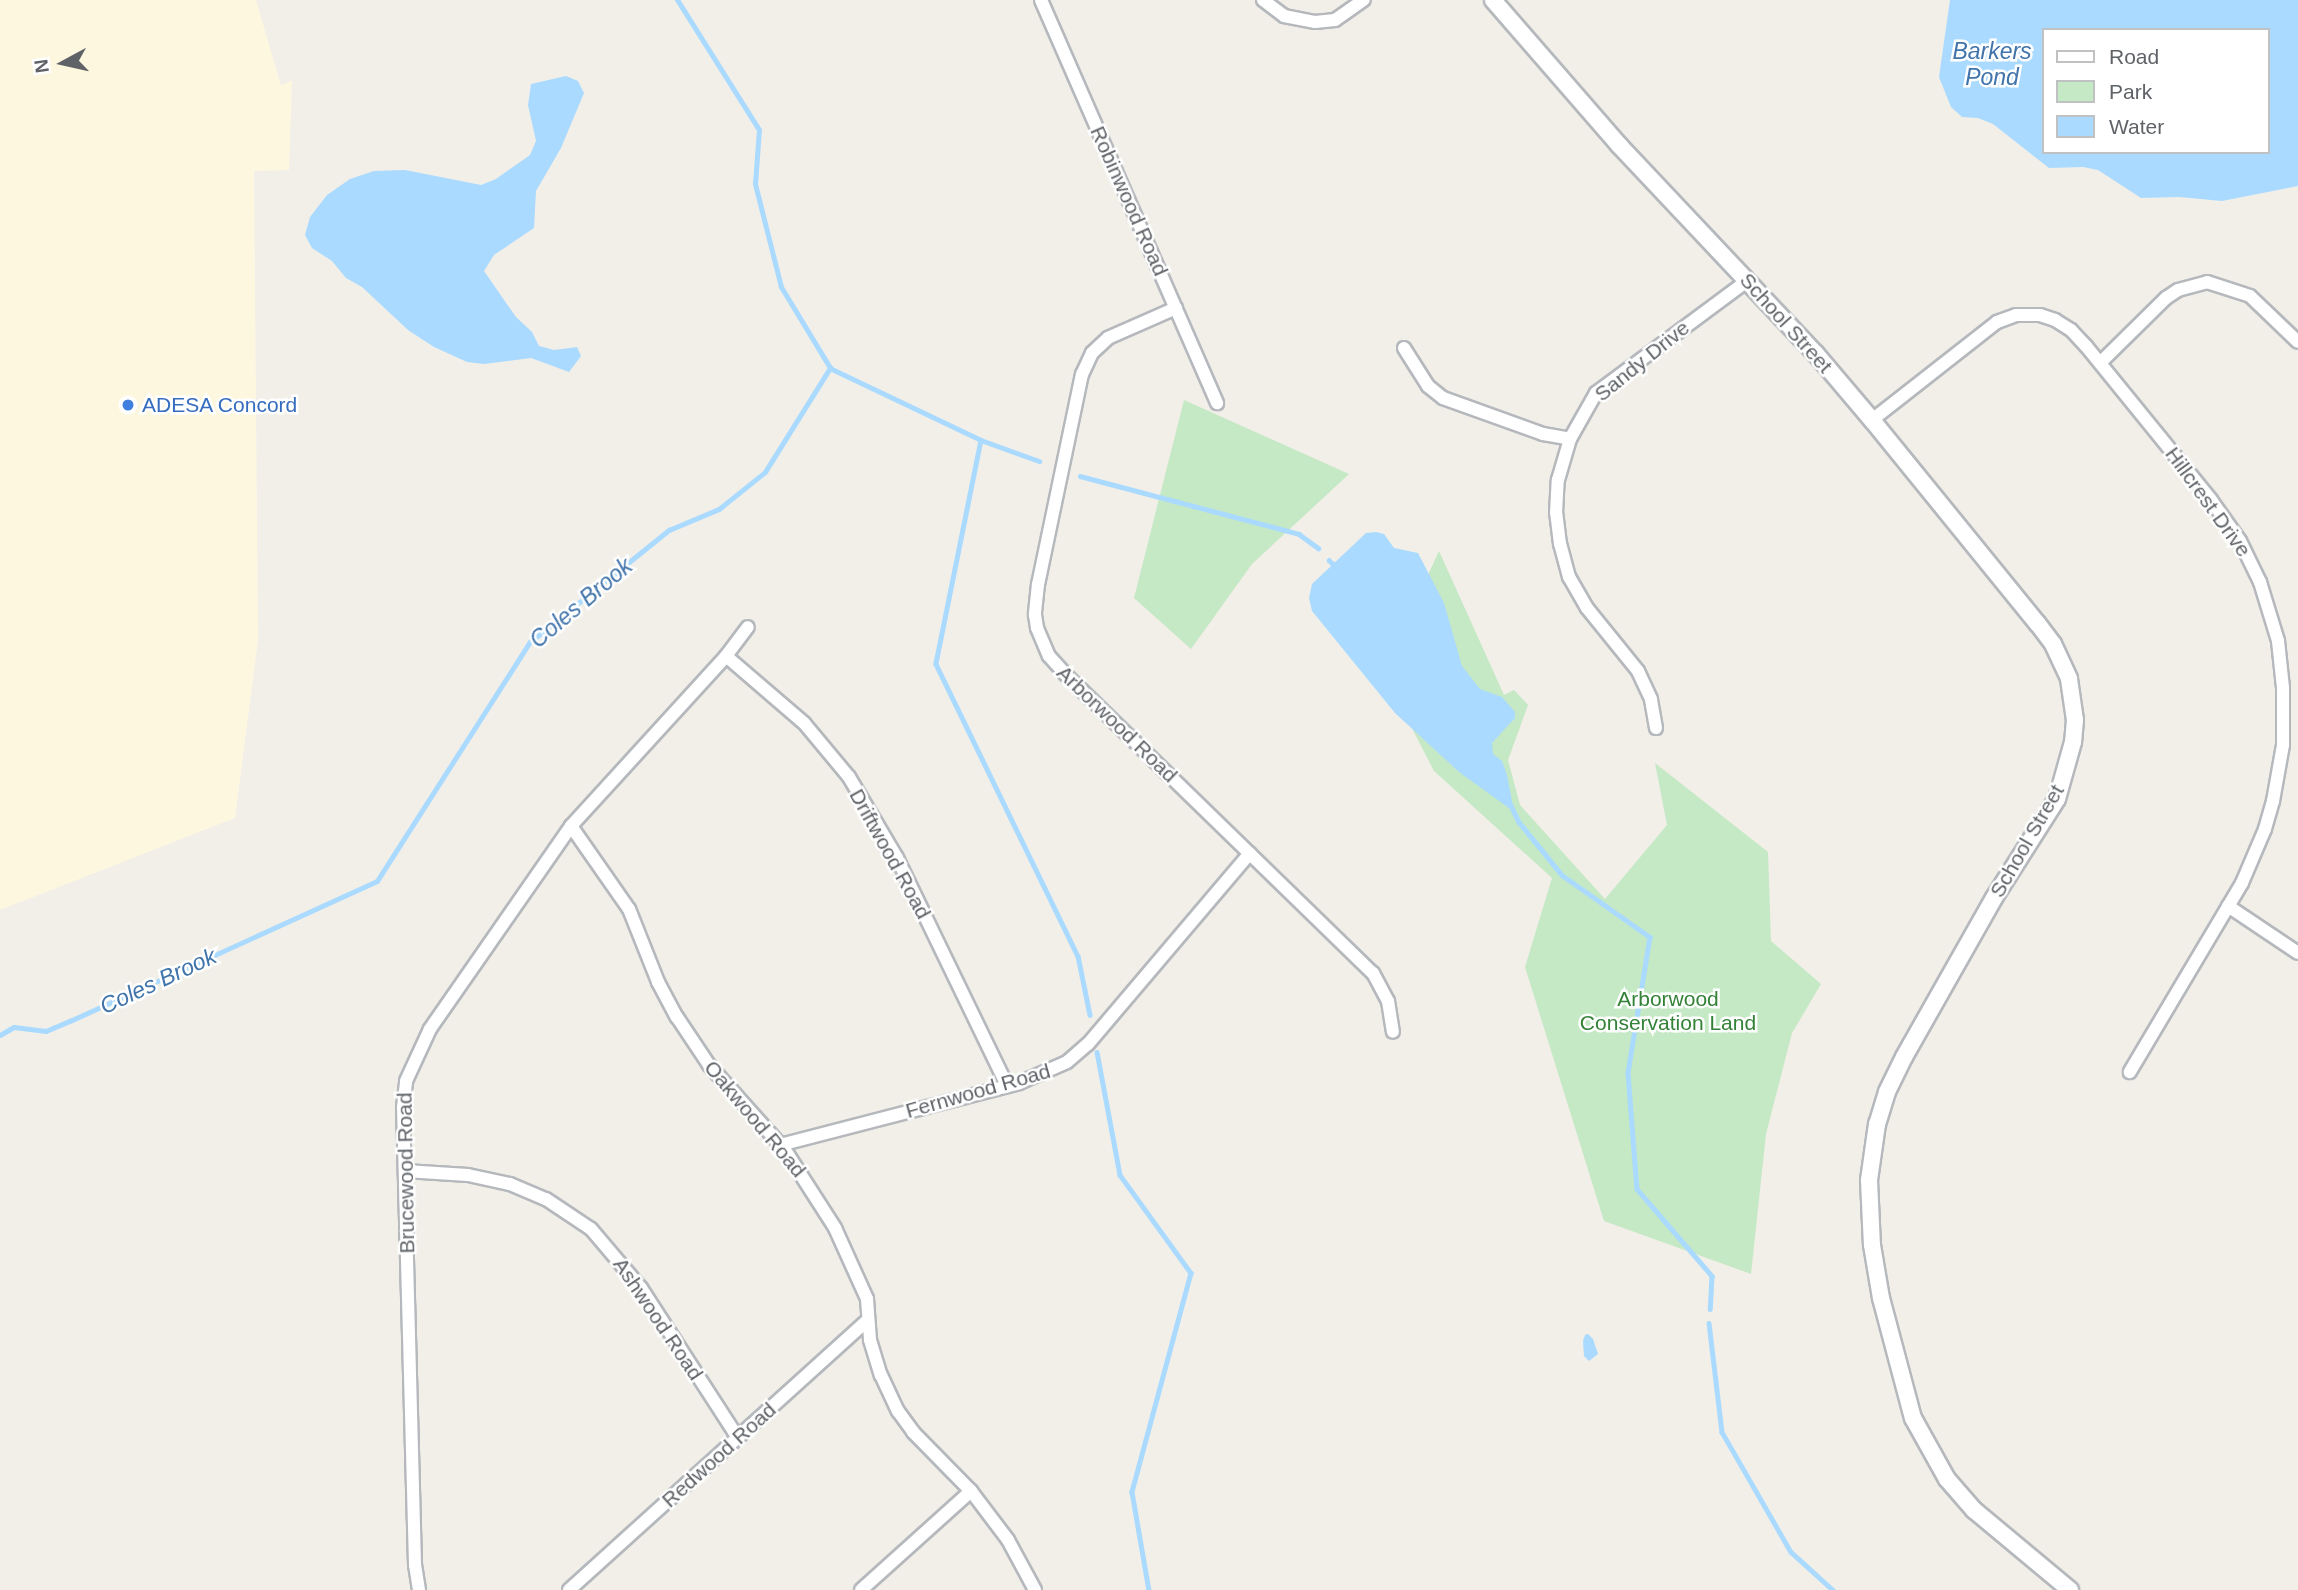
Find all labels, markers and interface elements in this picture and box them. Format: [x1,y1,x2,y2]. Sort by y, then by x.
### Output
north arrow [28,28,98,98]
legend [2042,28,2270,154]
water label: Barkers Pond [1952,37,2032,91]
text: Road [2109,45,2159,68]
text: N [30,58,53,74]
text: Park [2109,80,2152,103]
text: Water [2109,115,2164,138]
street label: Robinwood Road [1085,122,1173,280]
street label: School Street [1734,268,1838,378]
street label: Sandy Drive [1590,315,1694,407]
place label: ADESA Concord [142,392,298,418]
marker: ADESA Concord [120,397,136,413]
street label: Hillcrest Drive [2160,442,2256,562]
water label: Coles Brook [524,552,638,654]
street label: Arborwood Road [1052,660,1182,788]
street label: School Street [1985,780,2069,902]
street label: Driftwood Road [844,785,936,923]
water label: Coles Brook [95,942,221,1020]
park label: Arborwood Conservation Land [1580,986,1756,1036]
street label: Oakwood Road [699,1055,811,1183]
street label: Fernwood Road [903,1058,1053,1124]
street label: Brucewood Road [392,1092,420,1254]
street label: Ashwood Road [608,1253,708,1385]
street label: Redwood Road [657,1397,781,1513]

